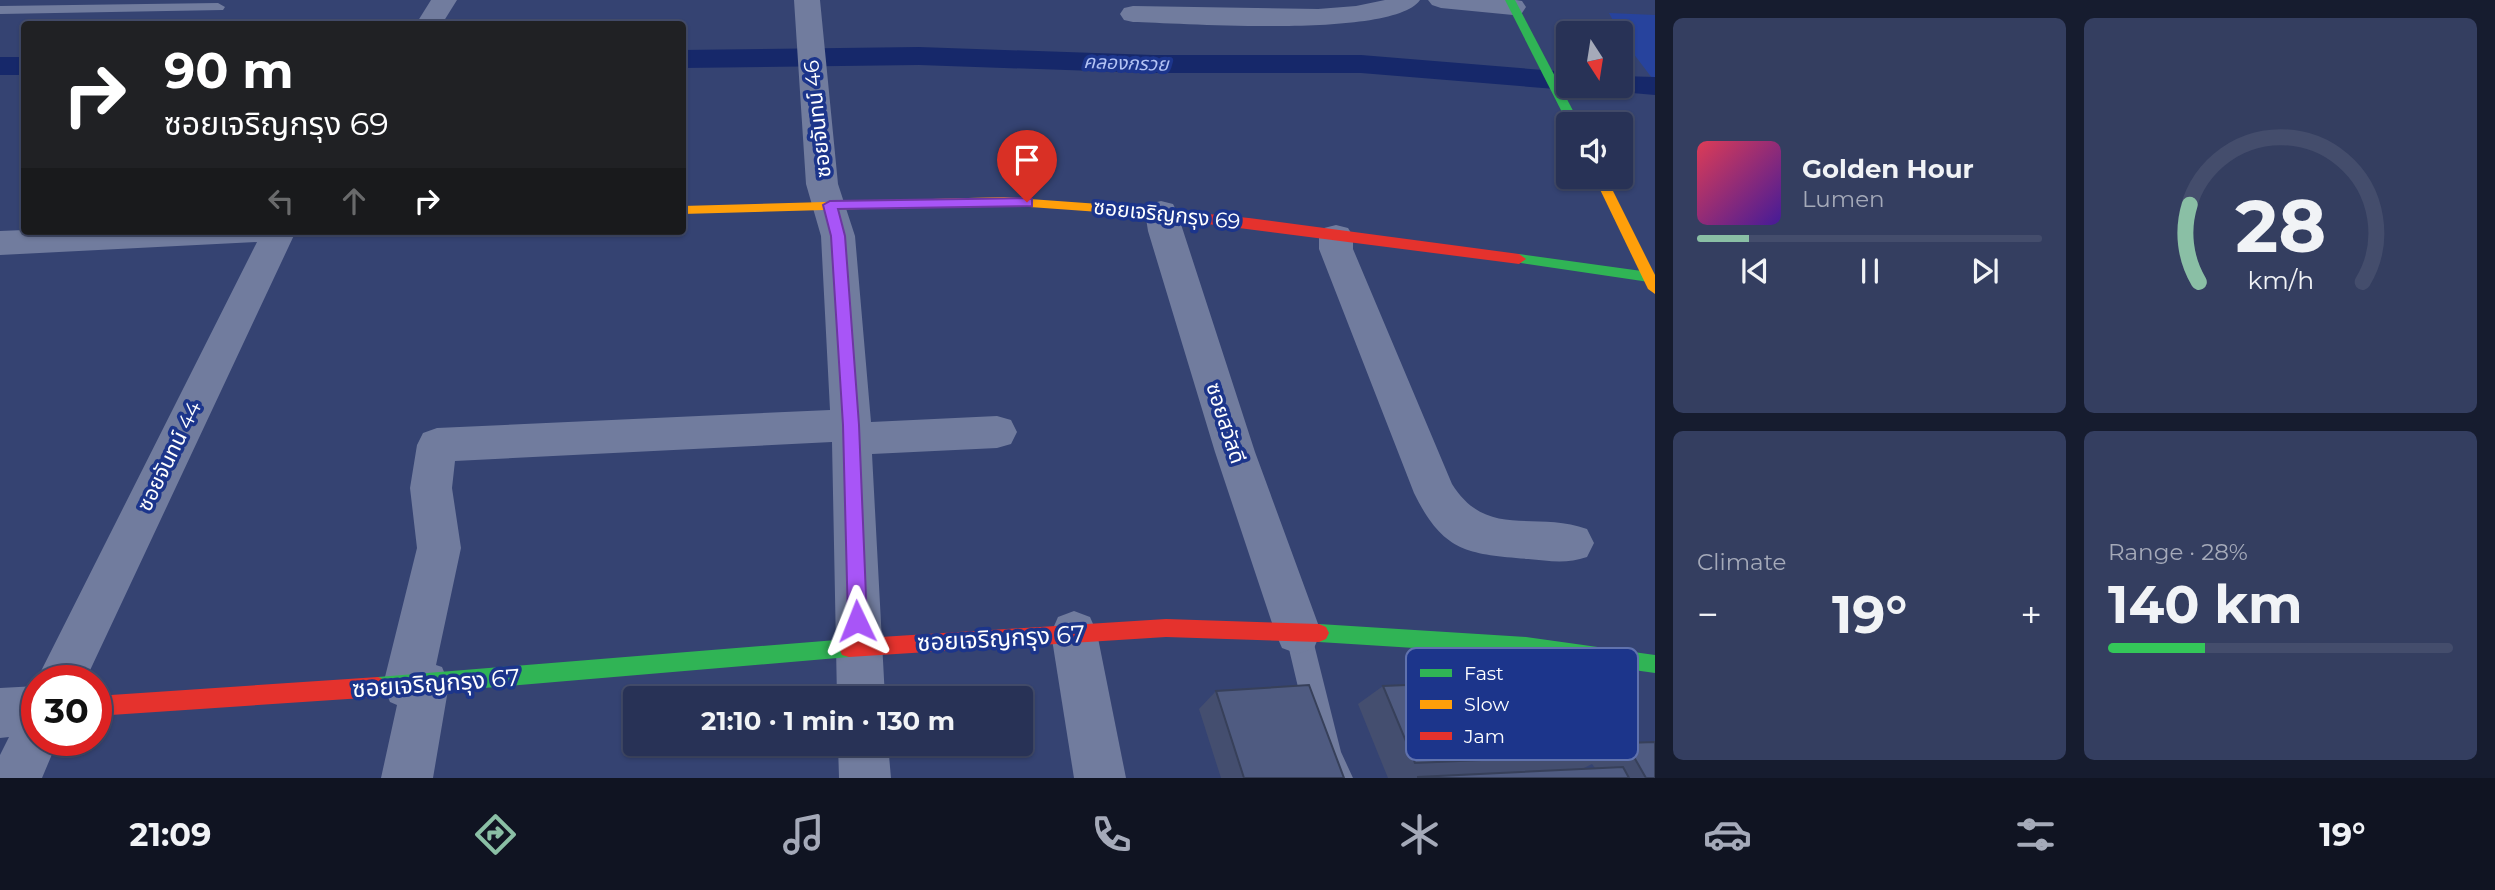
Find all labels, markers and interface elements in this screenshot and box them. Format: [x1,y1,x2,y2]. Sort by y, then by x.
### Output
north arrow [1556,21,1633,98]
map controls [1556,21,1633,189]
text: 90 m [164,41,294,100]
icon: right [49,49,140,140]
water label: คลองกรวย [1083,50,1171,76]
street label: ซอยจันทน์ 46 [798,59,836,179]
text: ซอยเจริญกรุง 69 [164,104,389,143]
button: sound [1556,112,1633,189]
pin [997,130,1057,202]
icon: arrive [1008,141,1046,179]
text: Golden Hour [1802,153,1974,185]
icon: left [262,182,300,220]
icon: ahead [335,182,373,220]
icon: right [408,182,446,220]
text: 28 [2235,182,2326,270]
text: Lumen [1802,185,1885,213]
street label: ซอยเจริญกรุง 69 [1092,194,1242,235]
icon: previous [1736,252,1774,290]
icon: pause [1851,252,1889,290]
icon: next [1966,252,2004,290]
text: km/h [2247,265,2314,295]
street label: ซอยสวัสดี [1201,379,1251,467]
street label: ซอยจันทน์ 44 [132,397,206,515]
text: Range · 28% [2108,538,2248,566]
text: Climate [1697,548,1786,576]
text: 140 km [2108,573,2303,636]
text: 19° [1832,583,1907,646]
position arrow [820,584,894,658]
text: − [1697,591,1719,638]
text: + [2020,591,2042,638]
street label: ซอยเจริญกรุง 67 [916,619,1086,658]
legend [1406,648,1638,760]
text: Fast [1464,662,1504,685]
street label: ซอยเจริญกรุง 67 [351,663,521,704]
speed limit sign: 30 [21,665,112,756]
text: Slow [1464,693,1509,716]
text: 21:10 · 1 min · 130 m [701,705,955,737]
text: Jam [1463,725,1505,748]
icon: directions [471,810,520,859]
icon: music [779,810,828,859]
icon: phone [1087,810,1136,859]
icon: climate [1395,810,1444,859]
icon: car [1703,810,1752,859]
icon: filters [2011,810,2060,859]
text: 21:09 [130,815,211,854]
text: 19° [2319,815,2365,854]

